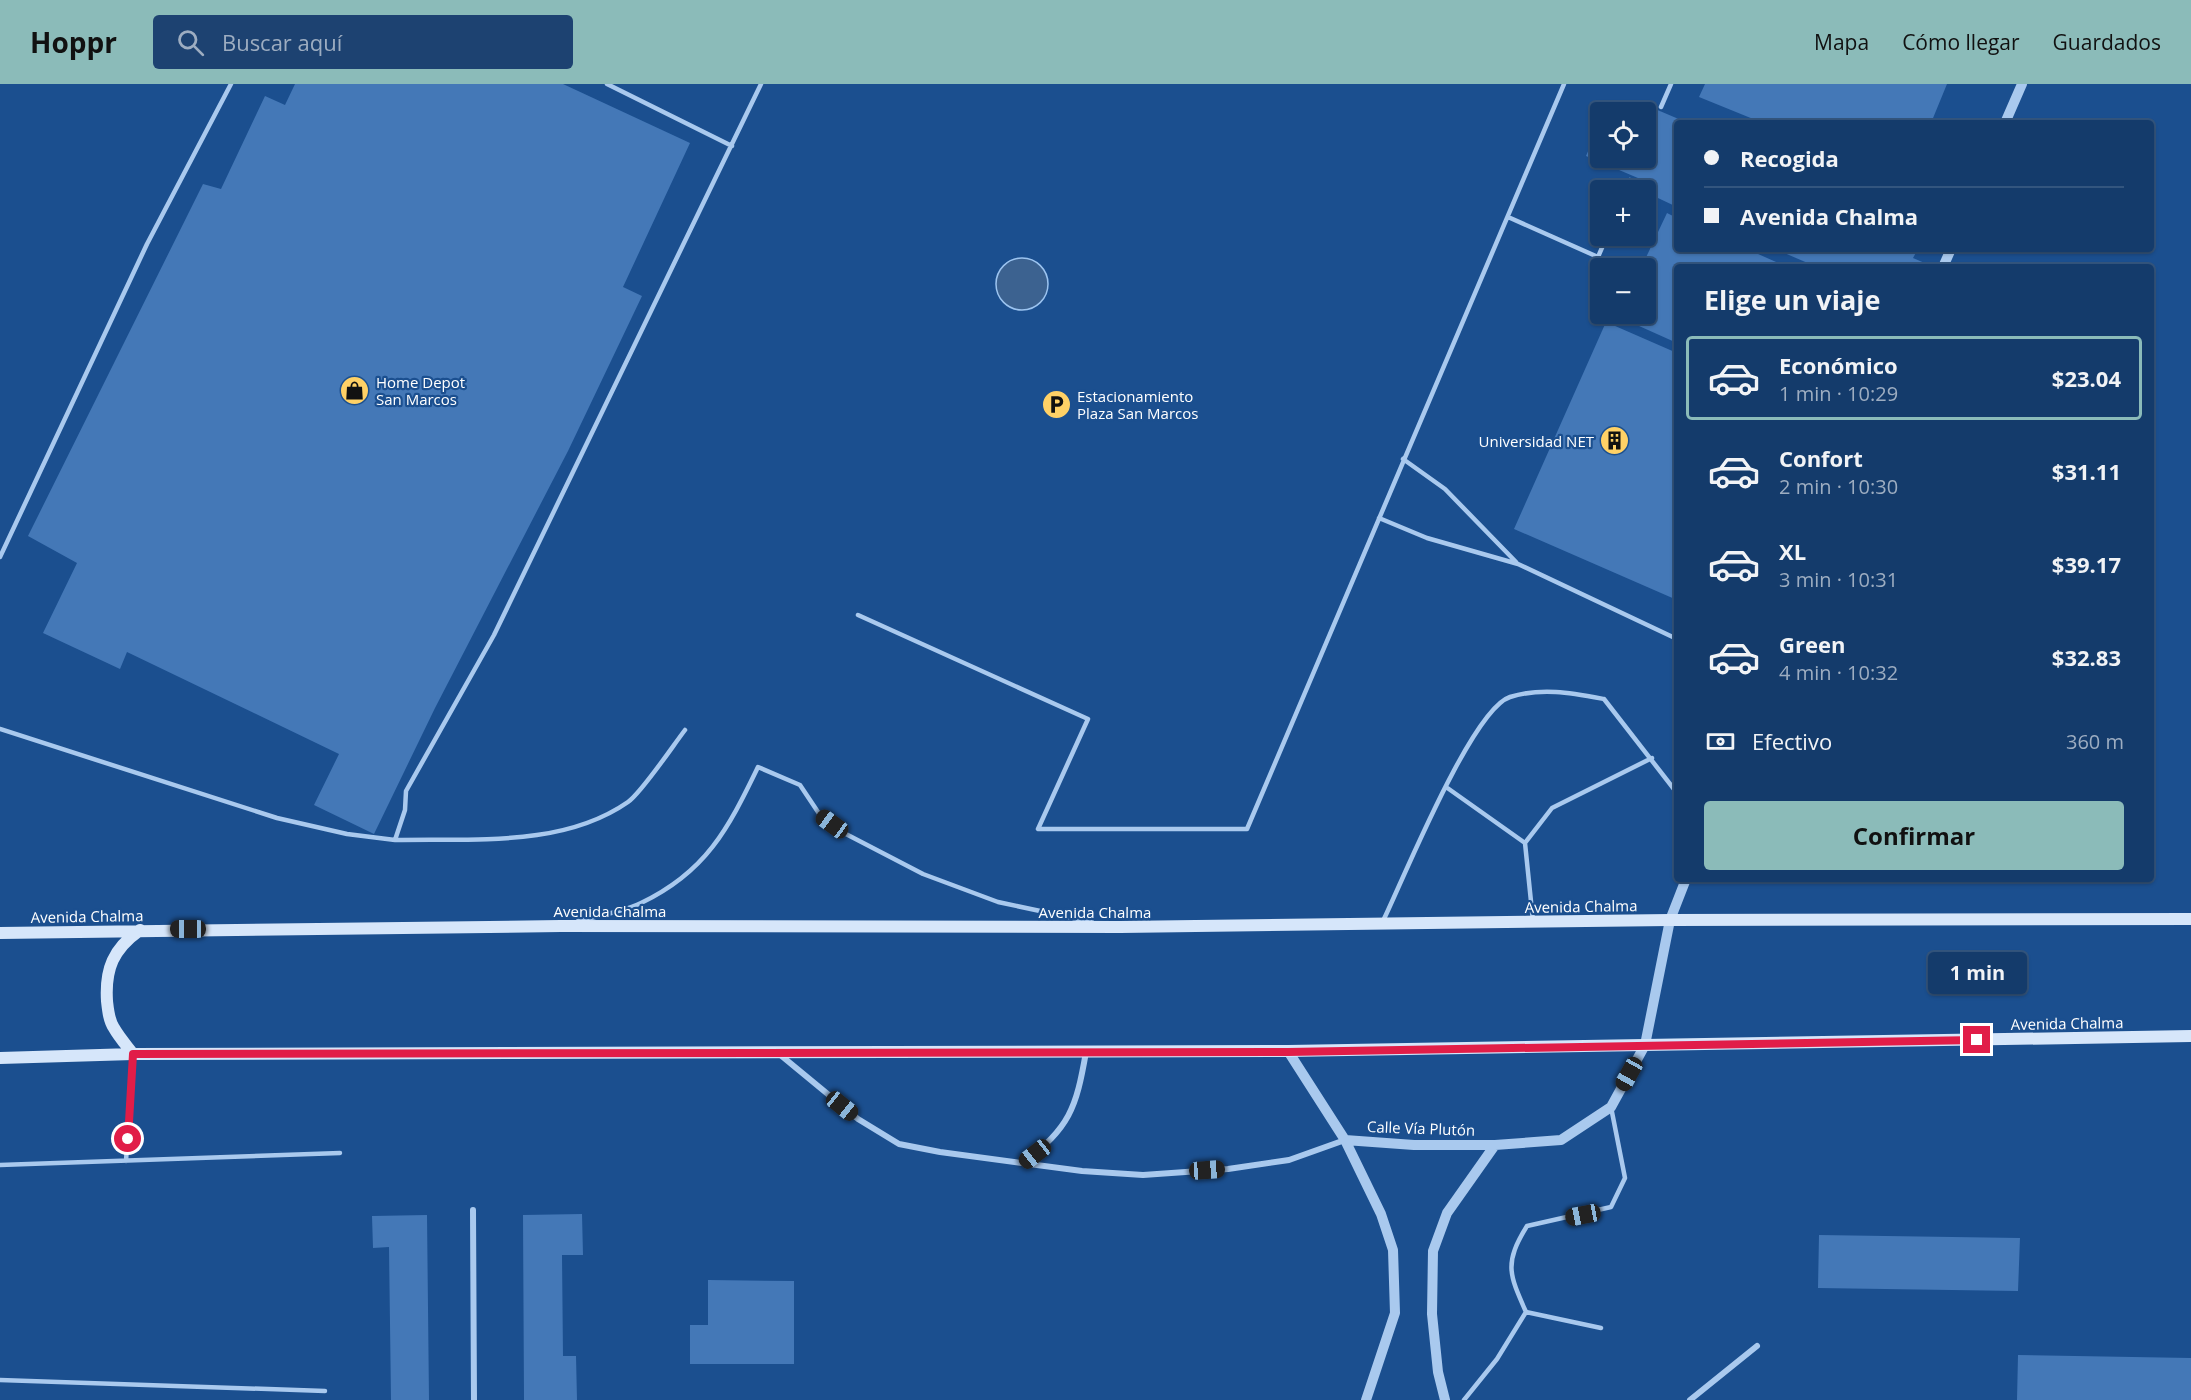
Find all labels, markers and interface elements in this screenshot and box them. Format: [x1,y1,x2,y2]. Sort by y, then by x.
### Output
search box [153,15,573,69]
text: Hoppr [30,23,117,61]
icon: search [174,26,207,59]
text: Buscar aquí [222,27,342,57]
text: Mapa [1814,28,1869,56]
text: Cómo llegar [1902,28,2020,56]
text: Guardados [2053,28,2161,56]
map controls [1590,102,1656,324]
button: locate [1590,102,1656,168]
text: Recogida [1740,143,1839,173]
button: + [1590,180,1656,246]
text: Avenida Chalma [1740,201,1918,231]
button: − [1590,258,1656,324]
text: Elige un viaje [1704,281,1880,318]
text: Económico [1779,350,1898,380]
icon: car [1707,351,1761,405]
text: $23.04 [2052,363,2121,393]
place label: Home Depot San Marcos [376,372,465,409]
shop icon: Home Depot San Marcos [339,375,371,407]
text: 1 min · 10:29 [1779,380,1898,407]
place label: Estacionamiento Plaza San Marcos [1077,386,1198,423]
parking icon: Estacionamiento Plaza San Marcos [1040,389,1072,421]
building icon: Universidad NET [1599,425,1631,457]
place label: Universidad NET [1479,431,1595,451]
text: Confort [1779,443,1863,473]
icon: car [1707,444,1761,498]
text: $31.11 [2052,456,2121,486]
text: 2 min · 10:30 [1779,473,1898,500]
text: XL [1779,536,1806,566]
icon: car [1707,537,1761,591]
text: $39.17 [2052,549,2121,579]
text: 3 min · 10:31 [1779,566,1898,593]
text: Green [1779,629,1845,659]
icon: car [1707,630,1761,684]
text: $32.83 [2052,642,2121,672]
text: 4 min · 10:32 [1779,659,1898,686]
icon: cash [1704,725,1737,758]
text: Efectivo [1752,726,1832,756]
text: 360 m [2066,728,2124,755]
button: Confirmar [1704,801,2124,870]
car [812,806,852,842]
street label: Avenida Chalma [1524,895,1638,917]
street label: Avenida Chalma [554,901,666,921]
street label: Avenida Chalma [1039,902,1151,922]
street label: Avenida Chalma [30,905,144,927]
car [170,920,206,938]
callout: 1 min [1928,953,2026,995]
text: 1 min [1950,959,2005,986]
street label: Avenida Chalma [2010,1012,2124,1034]
route end [1963,1026,1990,1053]
car [1612,1054,1646,1094]
car [822,1088,862,1124]
street label: Calle Vía Plutón [1367,1116,1475,1140]
route start [114,1125,141,1152]
car [1015,1136,1055,1172]
car [1188,1160,1226,1180]
car [1564,1203,1602,1227]

